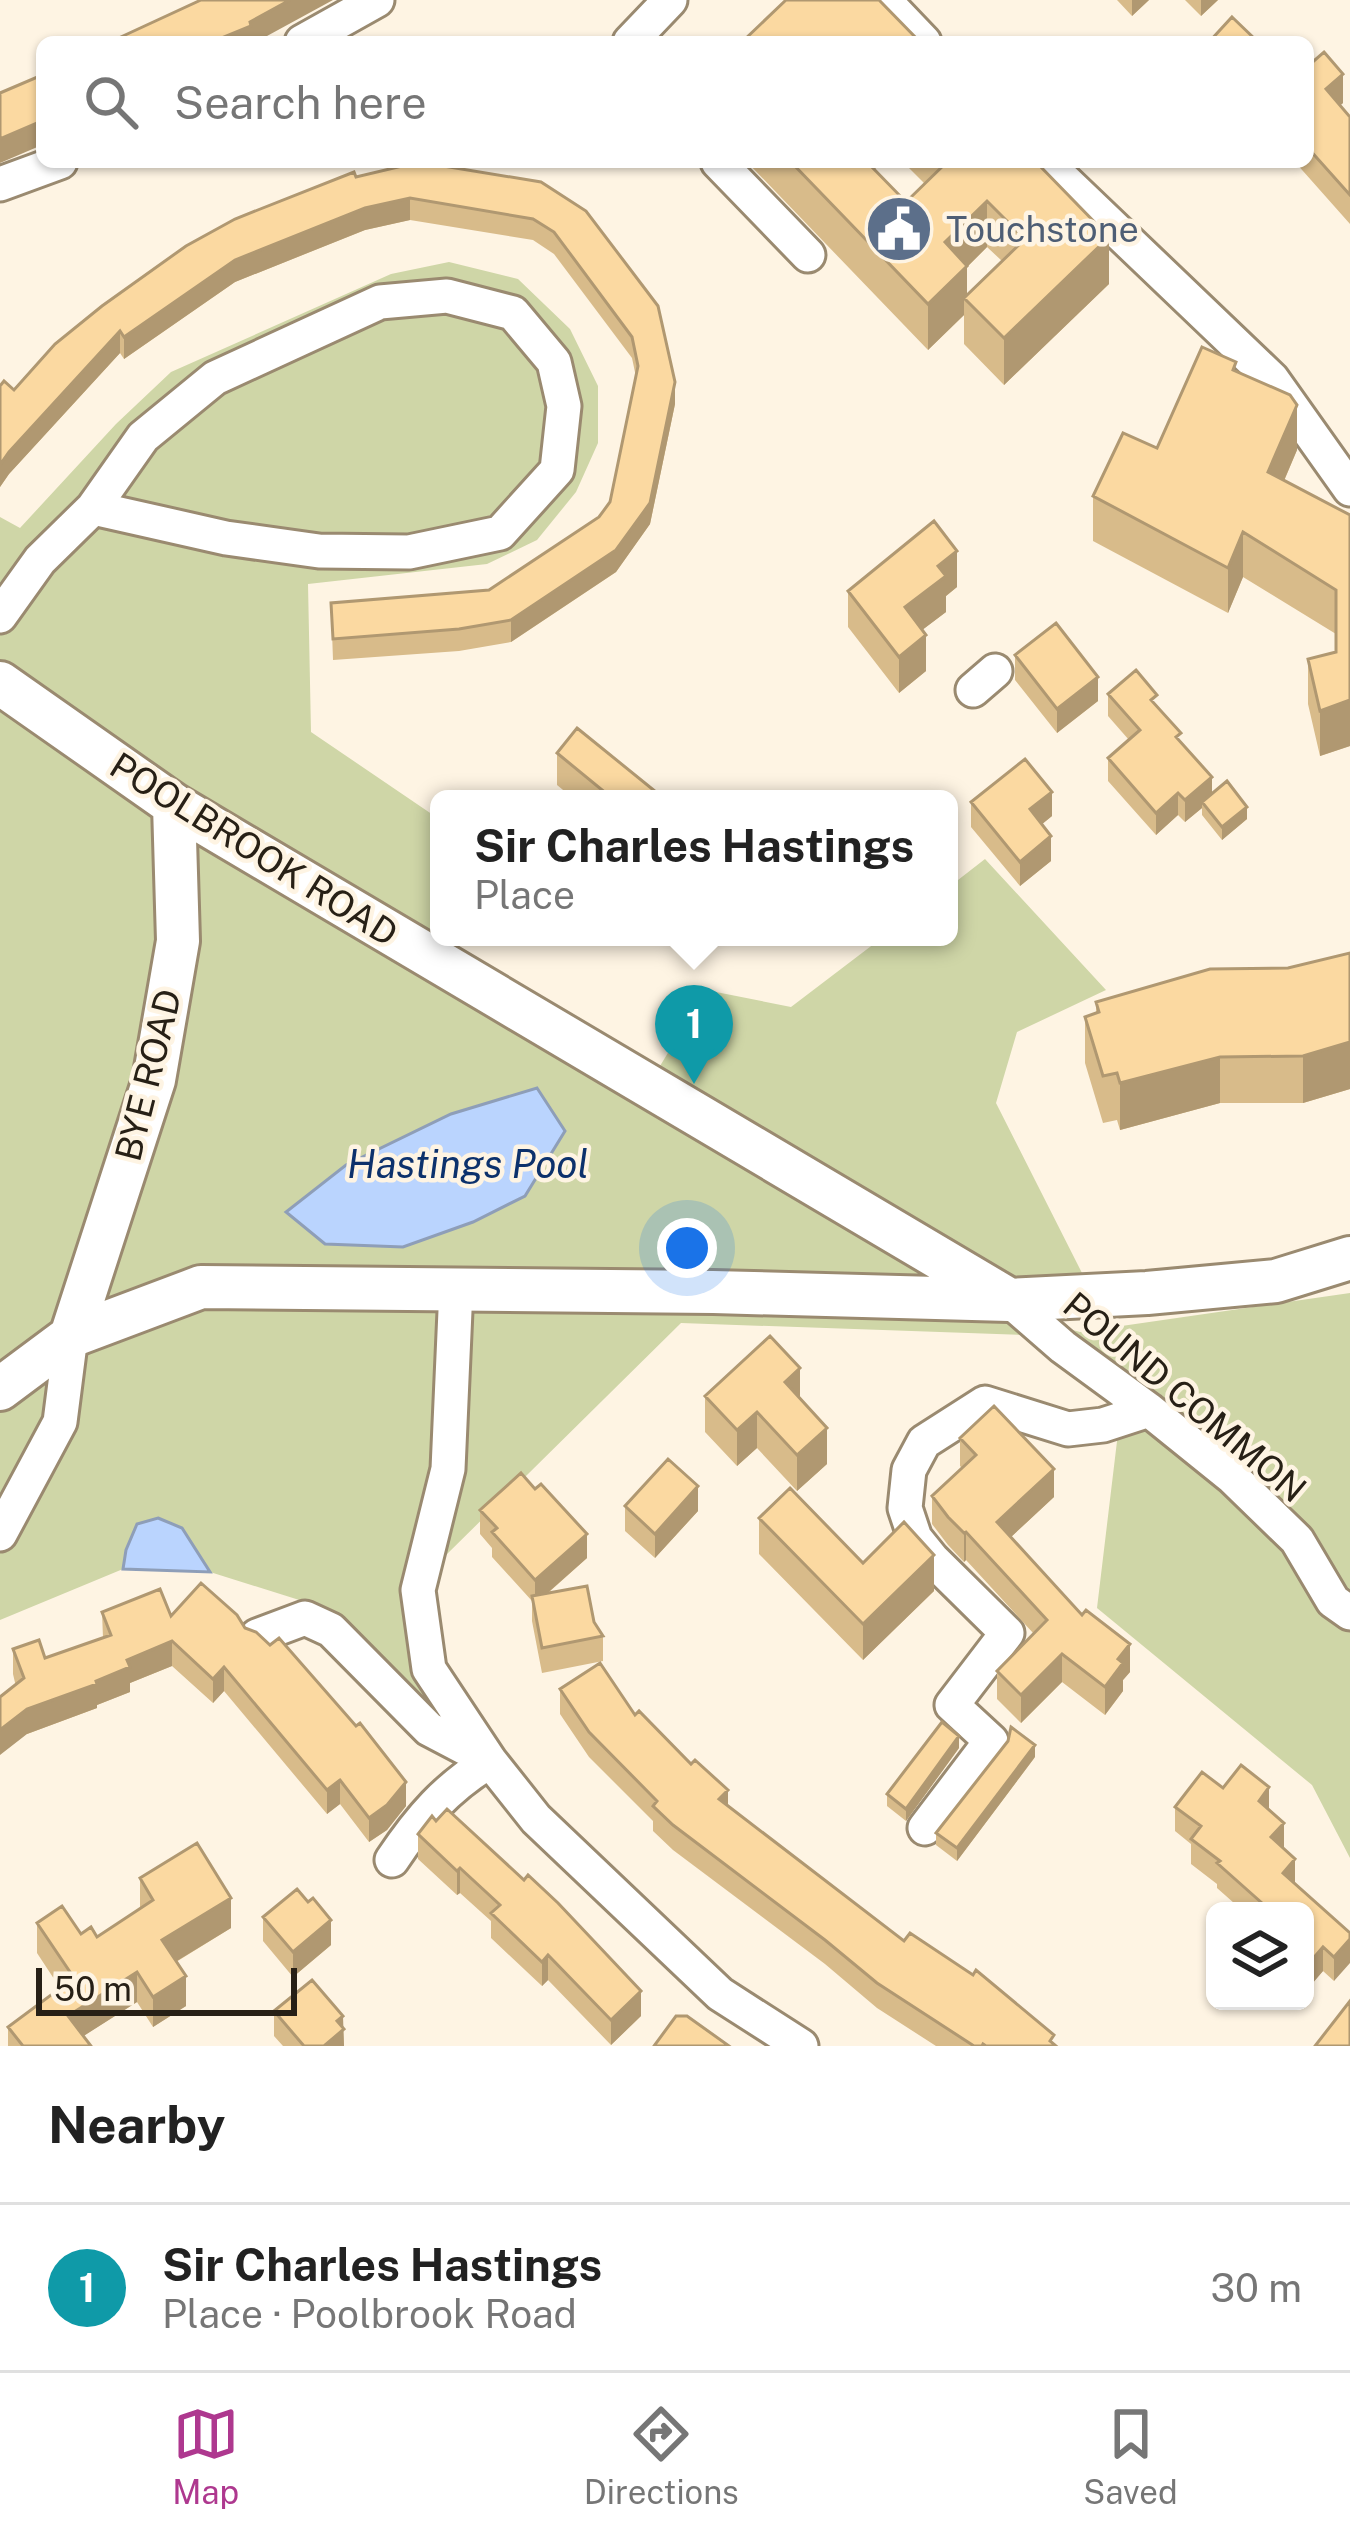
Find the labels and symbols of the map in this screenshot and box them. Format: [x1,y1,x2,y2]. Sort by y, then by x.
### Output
public building icon: Touchstone [864,194,934,264]
place label: Touchstone [946,208,1139,250]
street label: POOLBROOK ROAD [103,744,405,954]
street label: BYE ROAD [106,985,190,1165]
pin: 1 [655,985,733,1084]
water label: Hastings Pool [347,1141,589,1187]
your location [657,1218,717,1278]
street label: POUND COMMON [1055,1283,1315,1511]
scale bar [36,1962,297,2015]

